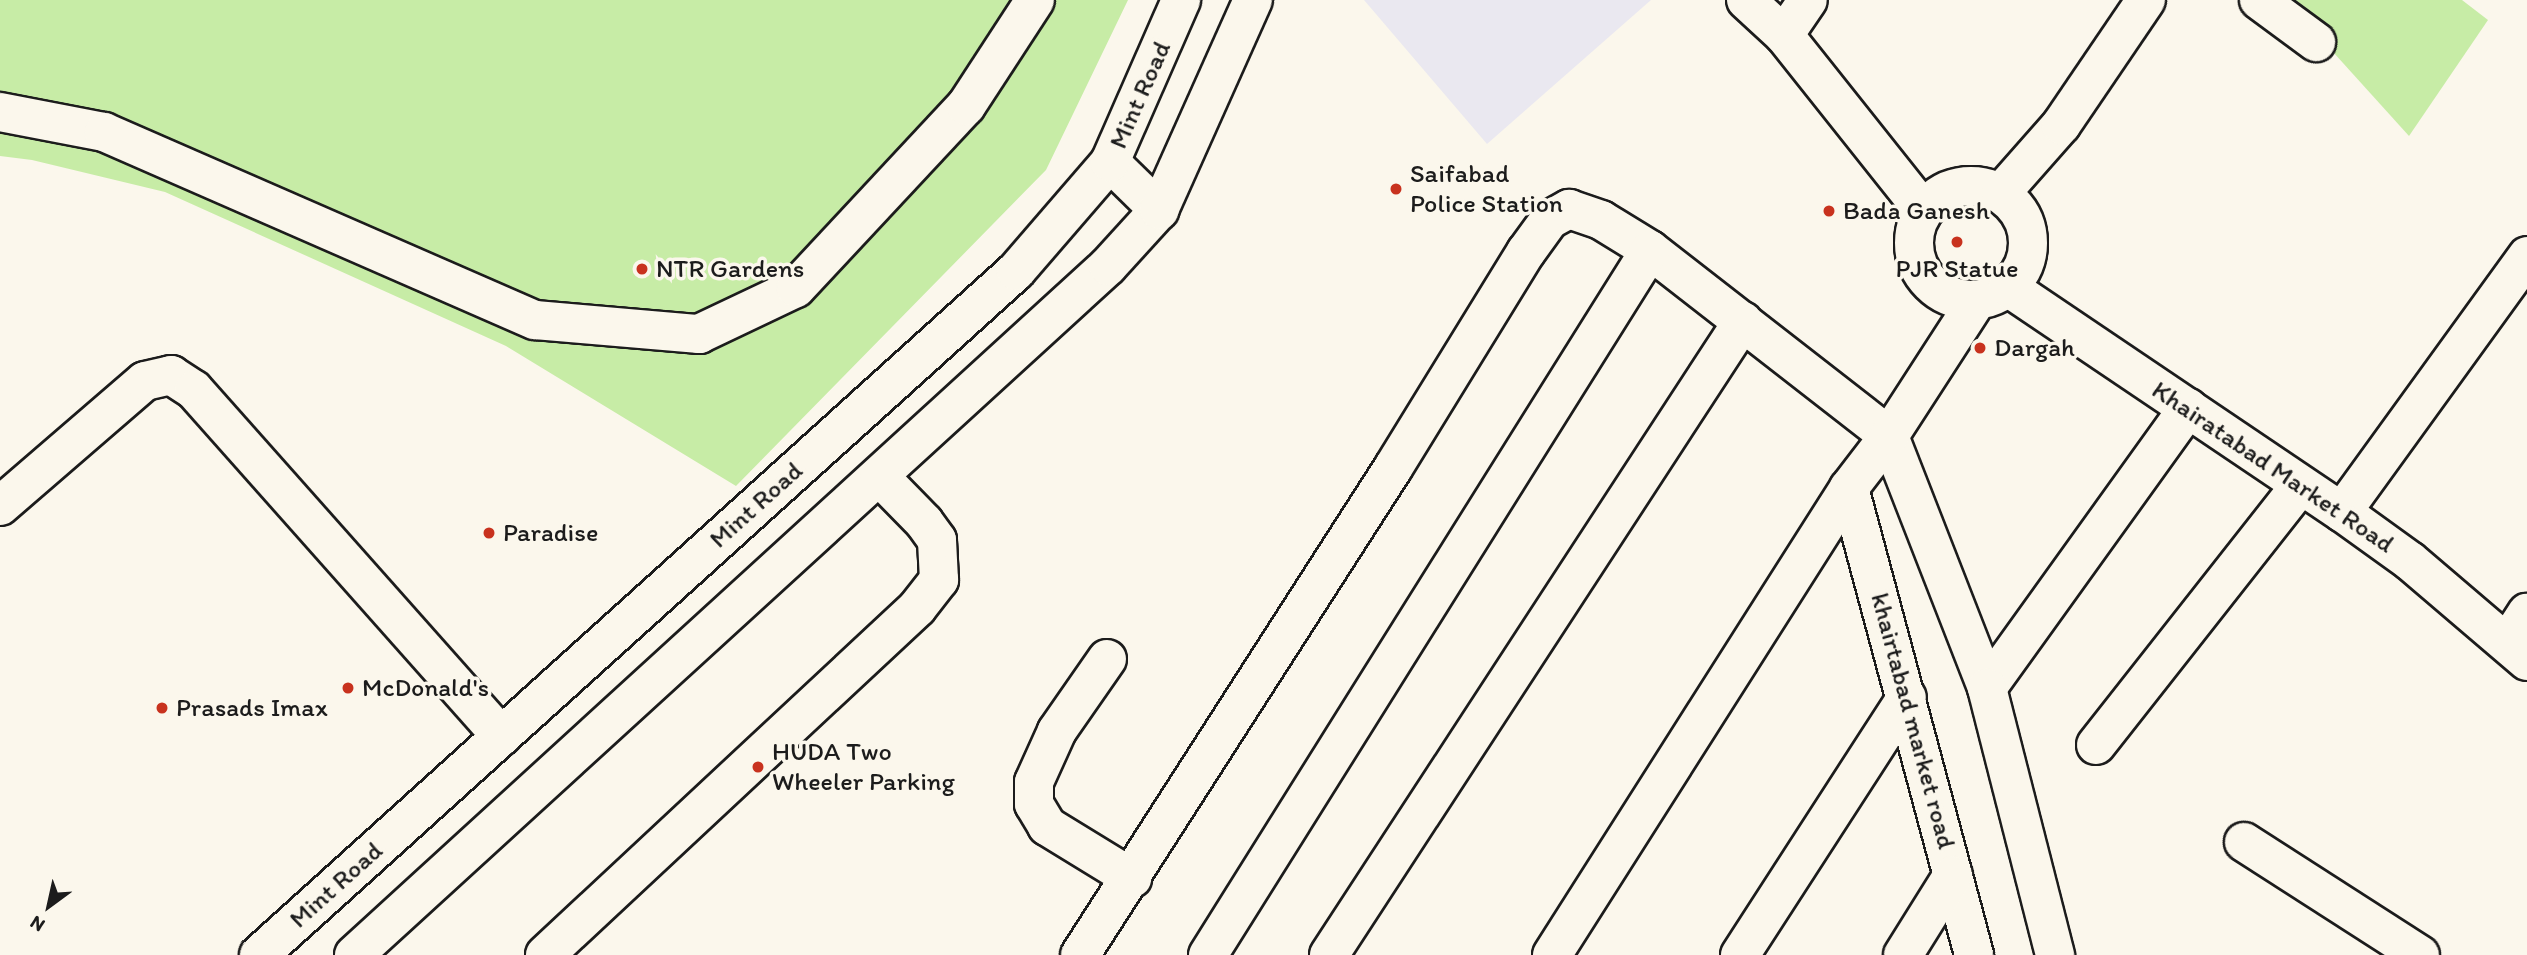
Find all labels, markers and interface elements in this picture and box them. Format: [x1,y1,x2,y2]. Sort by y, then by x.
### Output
street label: Mint Road [1103,37,1177,153]
place label: Saifabad Police Station [1410,158,1564,220]
marker: Saifabad Police Station [1388,181,1404,197]
place label: Bada Ganesh [1843,195,1990,227]
marker: Bada Ganesh [1821,203,1837,219]
marker: PJR Statue [1949,234,1965,250]
place label: NTR Gardens [656,253,804,285]
place label: PJR Statue [1895,253,2019,285]
marker: NTR Gardens [634,261,650,277]
place label: Dargah [1994,332,2075,364]
marker: Dargah [1972,340,1988,356]
street label: Khairatabad Market Road [2146,374,2400,560]
street label: Mint Road [703,455,809,555]
place label: Paradise [503,517,598,549]
marker: Paradise [481,525,497,541]
street label: khairtabad market road [1864,589,1962,853]
place label: McDonald's [362,672,489,704]
marker: McDonald's [340,680,356,696]
place label: Prasads Imax [176,692,328,724]
marker: Prasads Imax [154,700,170,716]
place label: HUDA Two Wheeler Parking [772,736,955,798]
marker: HUDA Two Wheeler Parking [750,759,766,775]
street label: Mint Road [283,835,389,935]
north arrow [14,871,84,941]
text: N [26,911,49,937]

